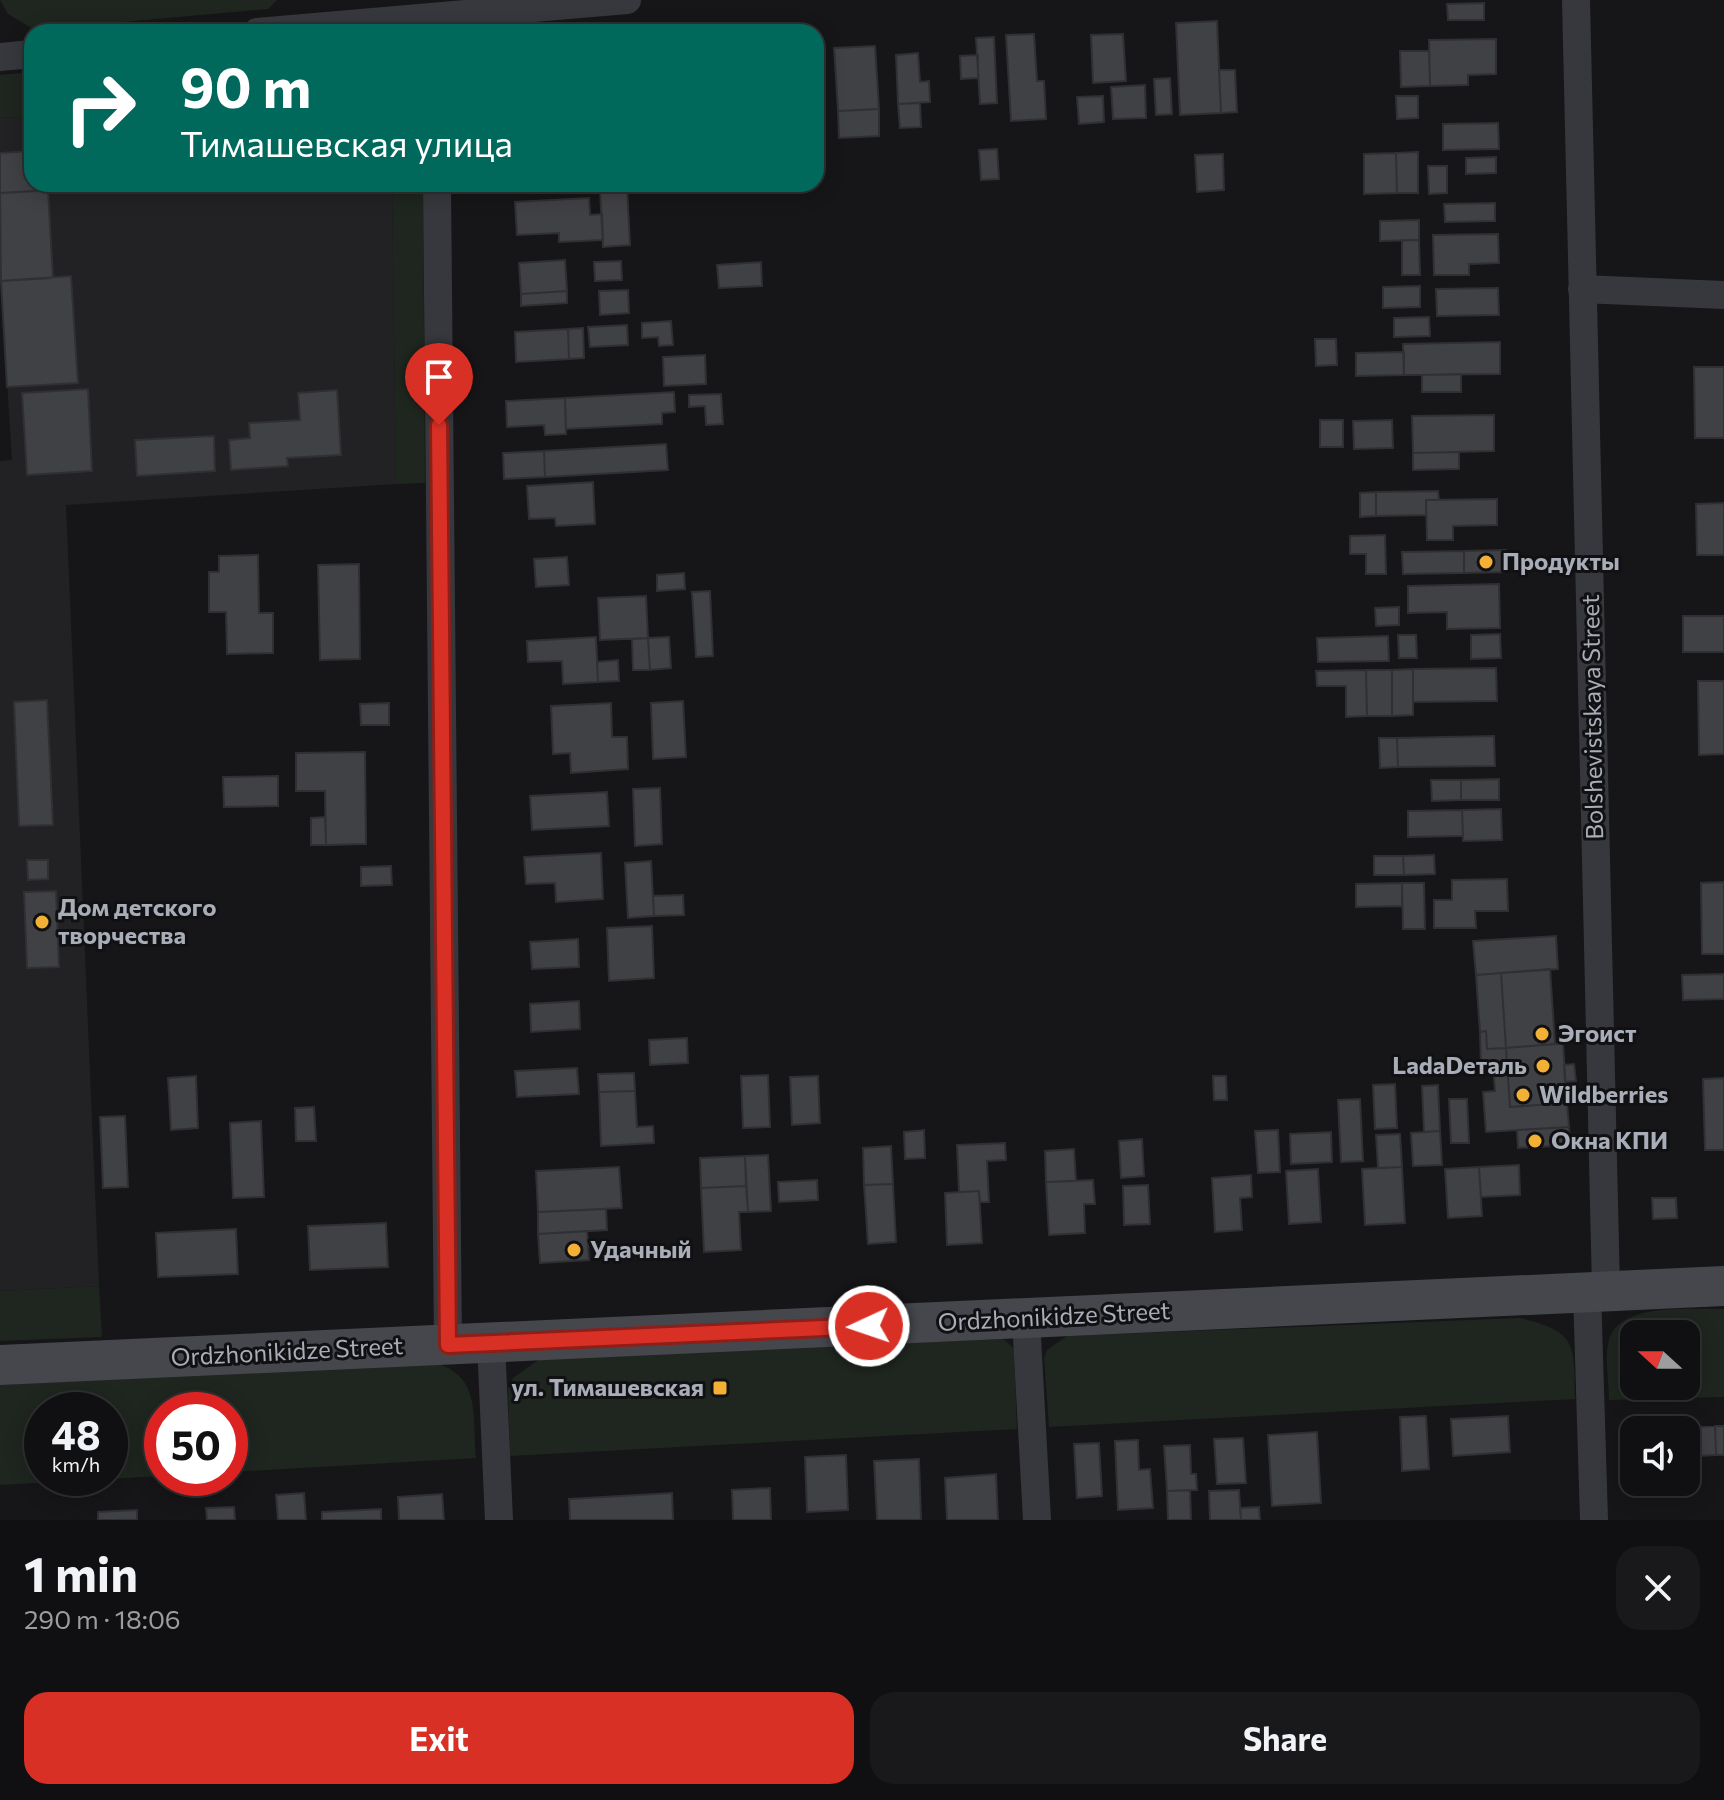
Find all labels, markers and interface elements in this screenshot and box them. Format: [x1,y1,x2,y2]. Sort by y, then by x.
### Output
text: 90 m [180,51,311,120]
icon: right [48,56,152,160]
text: Тимашевская улица [180,120,513,164]
pin [405,343,473,425]
icon: arrive [417,355,461,399]
place label: Продукты [1502,546,1620,575]
marker: Продукты [1477,553,1495,571]
street label: Bolshevistskaya Street [1575,594,1608,840]
place label: Дом детского творчества [58,892,217,949]
marker: Дом детского творчества [33,913,51,931]
place label: Эгоист [1558,1018,1637,1047]
marker: Эгоист [1533,1025,1551,1043]
place label: LadaDеталь [1392,1050,1527,1079]
marker: LadaDеталь [1534,1057,1552,1075]
place label: Wildberries [1539,1079,1669,1108]
marker: Wildberries [1514,1086,1532,1104]
place label: Окна КПИ [1551,1125,1668,1154]
marker: Окна КПИ [1526,1132,1544,1150]
place label: Удачный [590,1234,691,1263]
marker: Удачный [565,1241,583,1259]
position arrow [827,1284,911,1368]
street label: Ordzhonikidze Street [937,1295,1171,1336]
north arrow [1620,1320,1700,1400]
map controls [1620,1320,1700,1496]
street label: Ordzhonikidze Street [170,1330,404,1371]
place label: ул. Тимашевская [511,1372,704,1401]
marker: ул. Тимашевская [711,1379,729,1397]
speed limit sign: 50 [144,1392,248,1496]
text: 48 [51,1409,101,1458]
button: sound [1620,1416,1700,1496]
text: km/h [52,1452,100,1476]
text: 1 min [24,1543,138,1602]
button: close [1616,1546,1700,1630]
text: 290 m · 18:06 [24,1603,181,1634]
button: Exit [24,1692,854,1784]
button: Share [870,1692,1700,1784]

